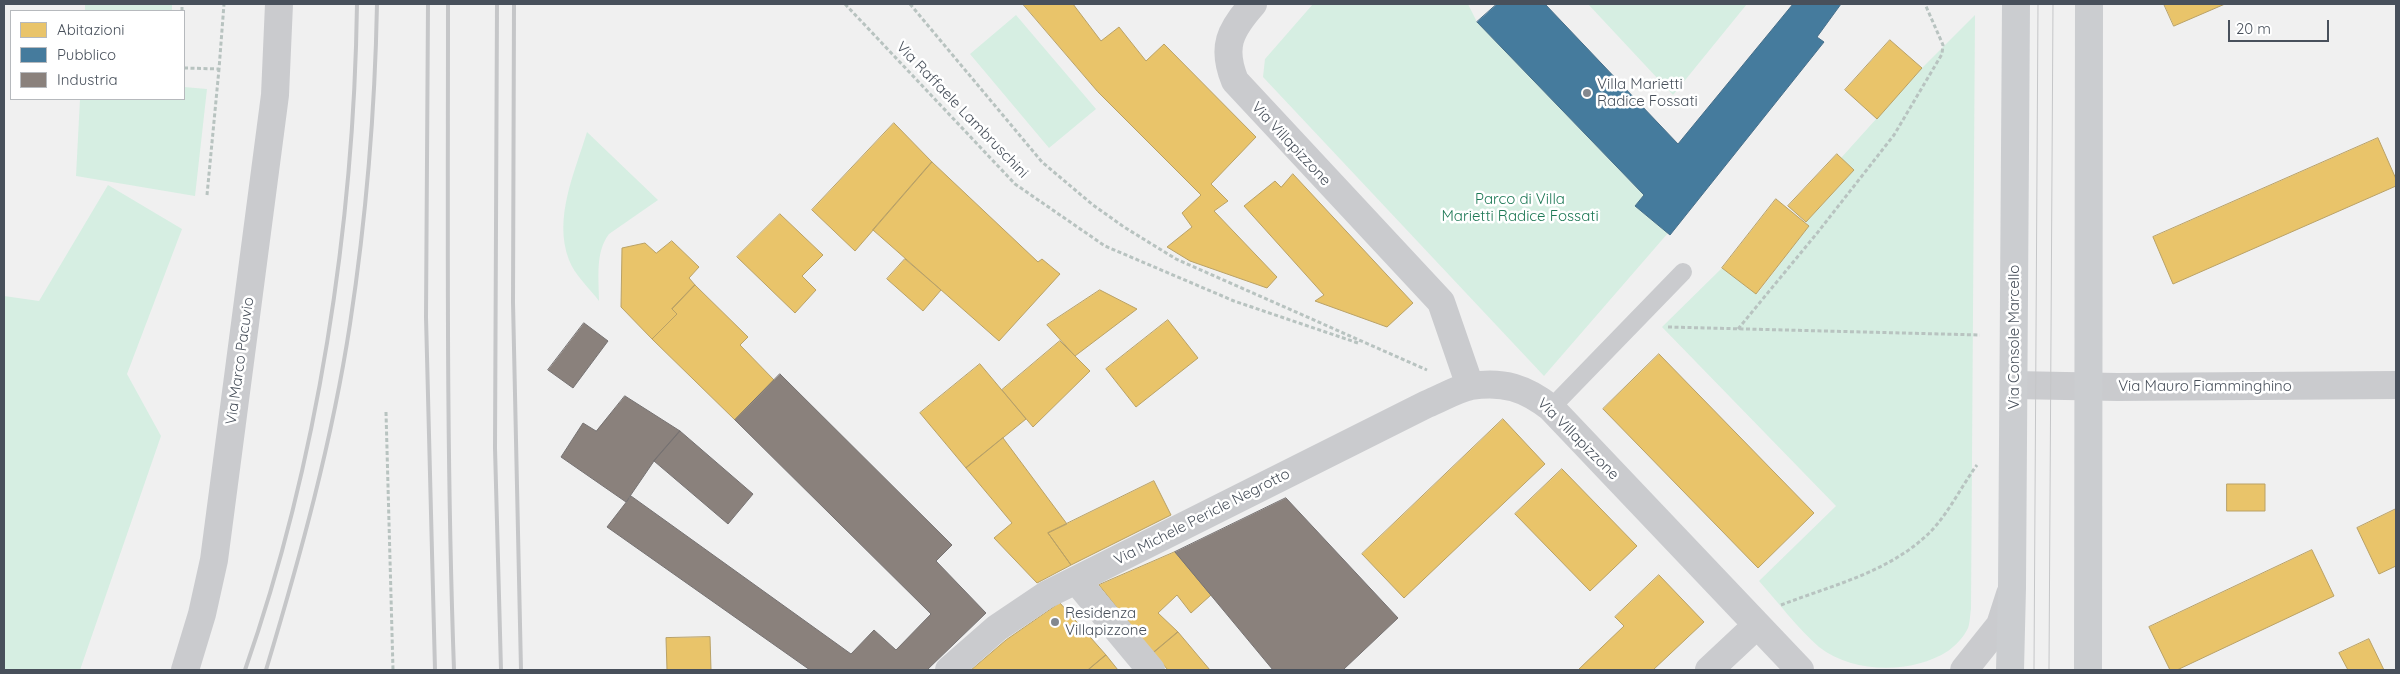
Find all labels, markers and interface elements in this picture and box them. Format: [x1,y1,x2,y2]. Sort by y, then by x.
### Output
legend [10,10,185,100]
scale bar [2230,10,2331,42]
text: 20 m [2236,19,2271,38]
text: Abitazioni [57,20,125,39]
street label: Via Raffaele Lambruschini [892,38,1032,182]
text: Pubblico [57,45,116,64]
text: Industria [57,70,117,89]
place label: Villa Marietti Radice Fossati [1597,75,1698,110]
marker: Villa Marietti Radice Fossati [1581,87,1593,99]
street label: Via Villapizzone [1247,98,1335,190]
park label: Parco di Villa Marietti Radice Fossati [1441,190,1599,225]
street label: Via Console Marcello [2005,265,2023,409]
street label: Via Marco Pacuvio [222,296,258,426]
street label: Via Mauro Fiamminghino [2118,377,2292,395]
street label: Via Villapizzone [1533,394,1623,484]
street label: Via Michele Pericle Negrotto [1111,465,1293,569]
place label: Residenza Villapizzone [1065,604,1147,639]
marker: Residenza Villapizzone [1049,616,1061,628]

